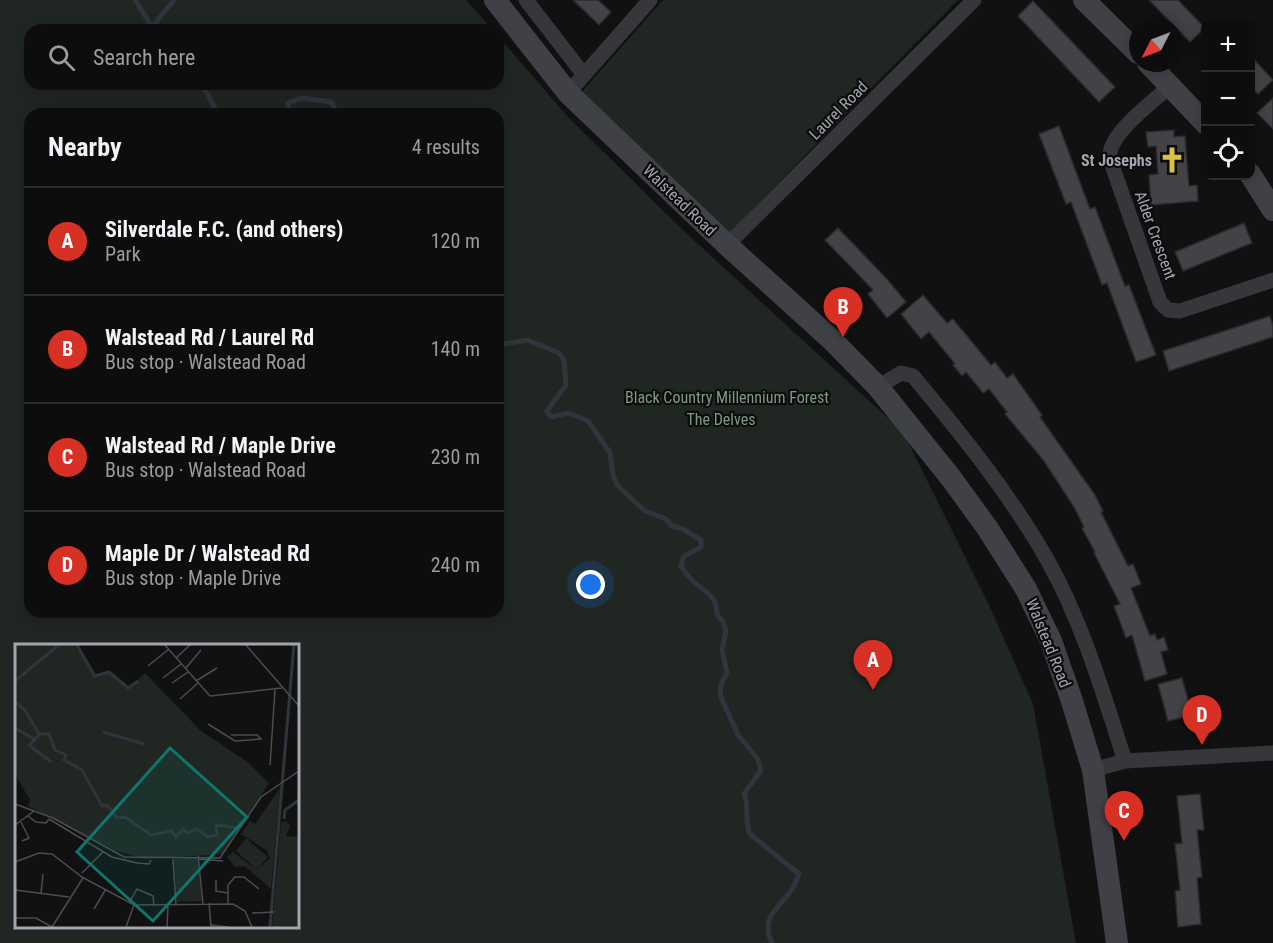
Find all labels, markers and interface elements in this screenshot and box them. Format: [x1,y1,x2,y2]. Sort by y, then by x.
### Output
north arrow [1129,18,1183,72]
map controls [1201,18,1255,180]
button: + [1201,18,1255,72]
search box [24,24,504,90]
icon: search [45,41,78,74]
text: Search here [93,45,195,70]
button: − [1201,72,1255,126]
street label: Laurel Road [805,77,871,143]
button: locate [1201,126,1255,180]
text: Nearby [48,132,122,162]
text: 4 results [412,135,480,159]
church icon: St Josephs [1157,145,1187,175]
place label: St Josephs [1081,151,1152,170]
street label: Walstead Road [639,161,720,240]
street label: Alder Crescent [1131,188,1180,282]
text: Silverdale F.C. (and others) [105,217,343,242]
text: A [62,229,73,253]
text: 120 m [431,229,480,253]
text: Park [105,242,141,266]
pin: B [824,288,862,337]
text: Walstead Rd / Laurel Rd [105,325,314,350]
text: B [62,337,73,361]
text: 140 m [431,337,480,361]
text: Bus stop · Walstead Road [105,350,306,374]
park label: Black Country Millennium Forest [625,388,829,407]
park label: The Delves [686,410,756,429]
text: Walstead Rd / Maple Drive [105,433,336,458]
text: C [62,445,73,469]
text: 230 m [431,445,480,469]
text: Bus stop · Walstead Road [105,458,306,482]
text: Maple Dr / Walstead Rd [105,541,310,566]
text: D [62,553,73,577]
text: 240 m [431,553,480,577]
text: Bus stop · Maple Drive [105,566,281,590]
your location [576,570,605,599]
street label: Walstead Road [1022,596,1075,690]
pin: A [854,640,892,690]
inset map [15,644,298,928]
pin: D [1182,696,1222,745]
pin: C [1104,792,1144,841]

